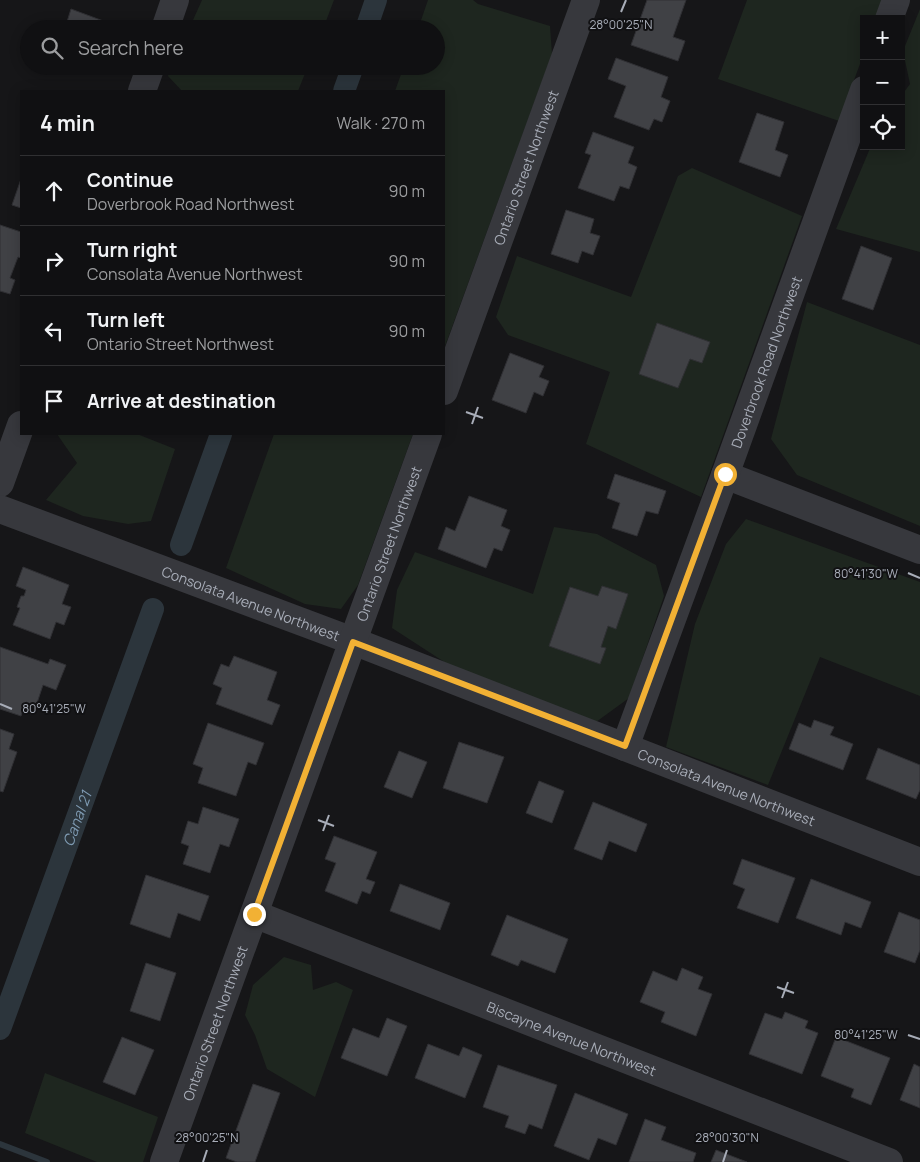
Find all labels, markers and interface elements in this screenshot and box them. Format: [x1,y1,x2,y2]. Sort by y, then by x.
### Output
map controls [860,15,905,150]
button: + [860,15,905,60]
text: 28°00'25"N [589,16,653,33]
search box [20,20,445,75]
icon: search [38,34,66,62]
text: Search here [78,35,184,61]
button: − [860,60,905,105]
street label: Ontario Street Northwest [488,87,562,248]
button: locate [860,105,905,150]
text: 4 min [40,109,95,137]
text: Walk · 270 m [336,112,425,134]
text: Continue [87,167,173,193]
icon: ahead [40,177,68,205]
text: 90 m [389,180,425,202]
text: Doverbrook Road Northwest [87,193,294,215]
text: Turn right [87,237,177,263]
icon: right [40,247,68,275]
text: 90 m [389,250,425,272]
text: Consolata Avenue Northwest [87,263,303,285]
street label: Doverbrook Road Northwest [726,273,806,451]
text: Turn left [87,307,165,333]
icon: left [40,317,68,345]
text: 90 m [389,320,425,342]
text: Ontario Street Northwest [87,333,274,355]
icon: arrive [40,387,68,415]
text: Arrive at destination [87,388,276,414]
street label: Ontario Street Northwest [351,463,425,624]
route start [714,463,737,486]
street label: Consolata Avenue Northwest [159,561,343,645]
text: 80°41'30"W [834,565,899,582]
text: 80°41'25"W [22,700,87,717]
street label: Consolata Avenue Northwest [635,744,819,830]
water label: Canal 21 [57,787,97,849]
route end [243,903,266,926]
street label: Ontario Street Northwest [178,942,251,1103]
street label: Biscayne Avenue Northwest [484,996,659,1080]
text: 80°41'25"W [834,1026,899,1043]
text: 28°00'25"N [175,1129,239,1146]
text: 28°00'30"N [695,1129,759,1146]

